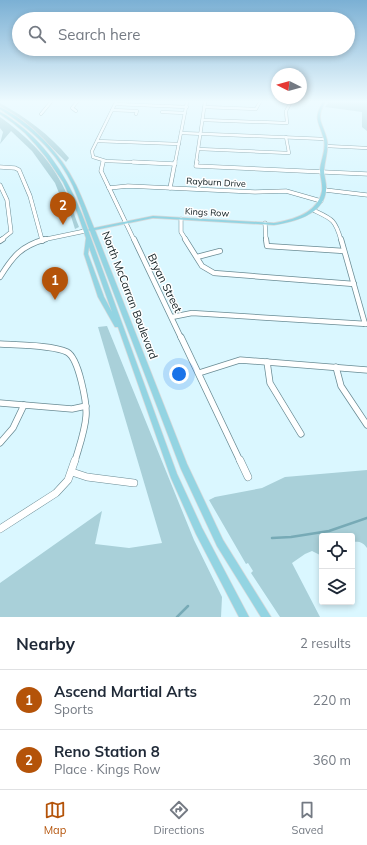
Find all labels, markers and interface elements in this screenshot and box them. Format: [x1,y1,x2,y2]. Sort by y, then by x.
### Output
search box [12,12,355,56]
icon: search [26,23,48,45]
text: Search here [58,25,140,44]
north arrow [271,68,307,104]
street label: Rayburn Drive [186,175,246,190]
pin: 2 [50,192,76,225]
street label: Kings Row [185,205,230,219]
street label: North McCarran Boulevard [99,229,161,361]
street label: Bryan Street [145,251,185,315]
pin: 1 [42,267,68,300]
your location [169,364,189,384]
map controls [319,533,355,605]
button: locate [319,533,355,569]
button: layers [319,569,355,605]
text: Nearby [16,633,75,654]
text: 2 results [300,635,351,651]
text: Ascend Martial Arts [54,682,197,701]
text: 1 [25,692,33,708]
text: 220 m [313,692,351,708]
text: Sports [54,701,93,717]
text: Reno Station 8 [54,742,160,761]
text: 2 [25,752,33,768]
text: 360 m [313,752,351,768]
text: Place · Kings Row [54,761,161,777]
tab: Map [44,799,66,837]
tab: Directions [154,799,204,837]
tab: Saved [292,799,323,837]

